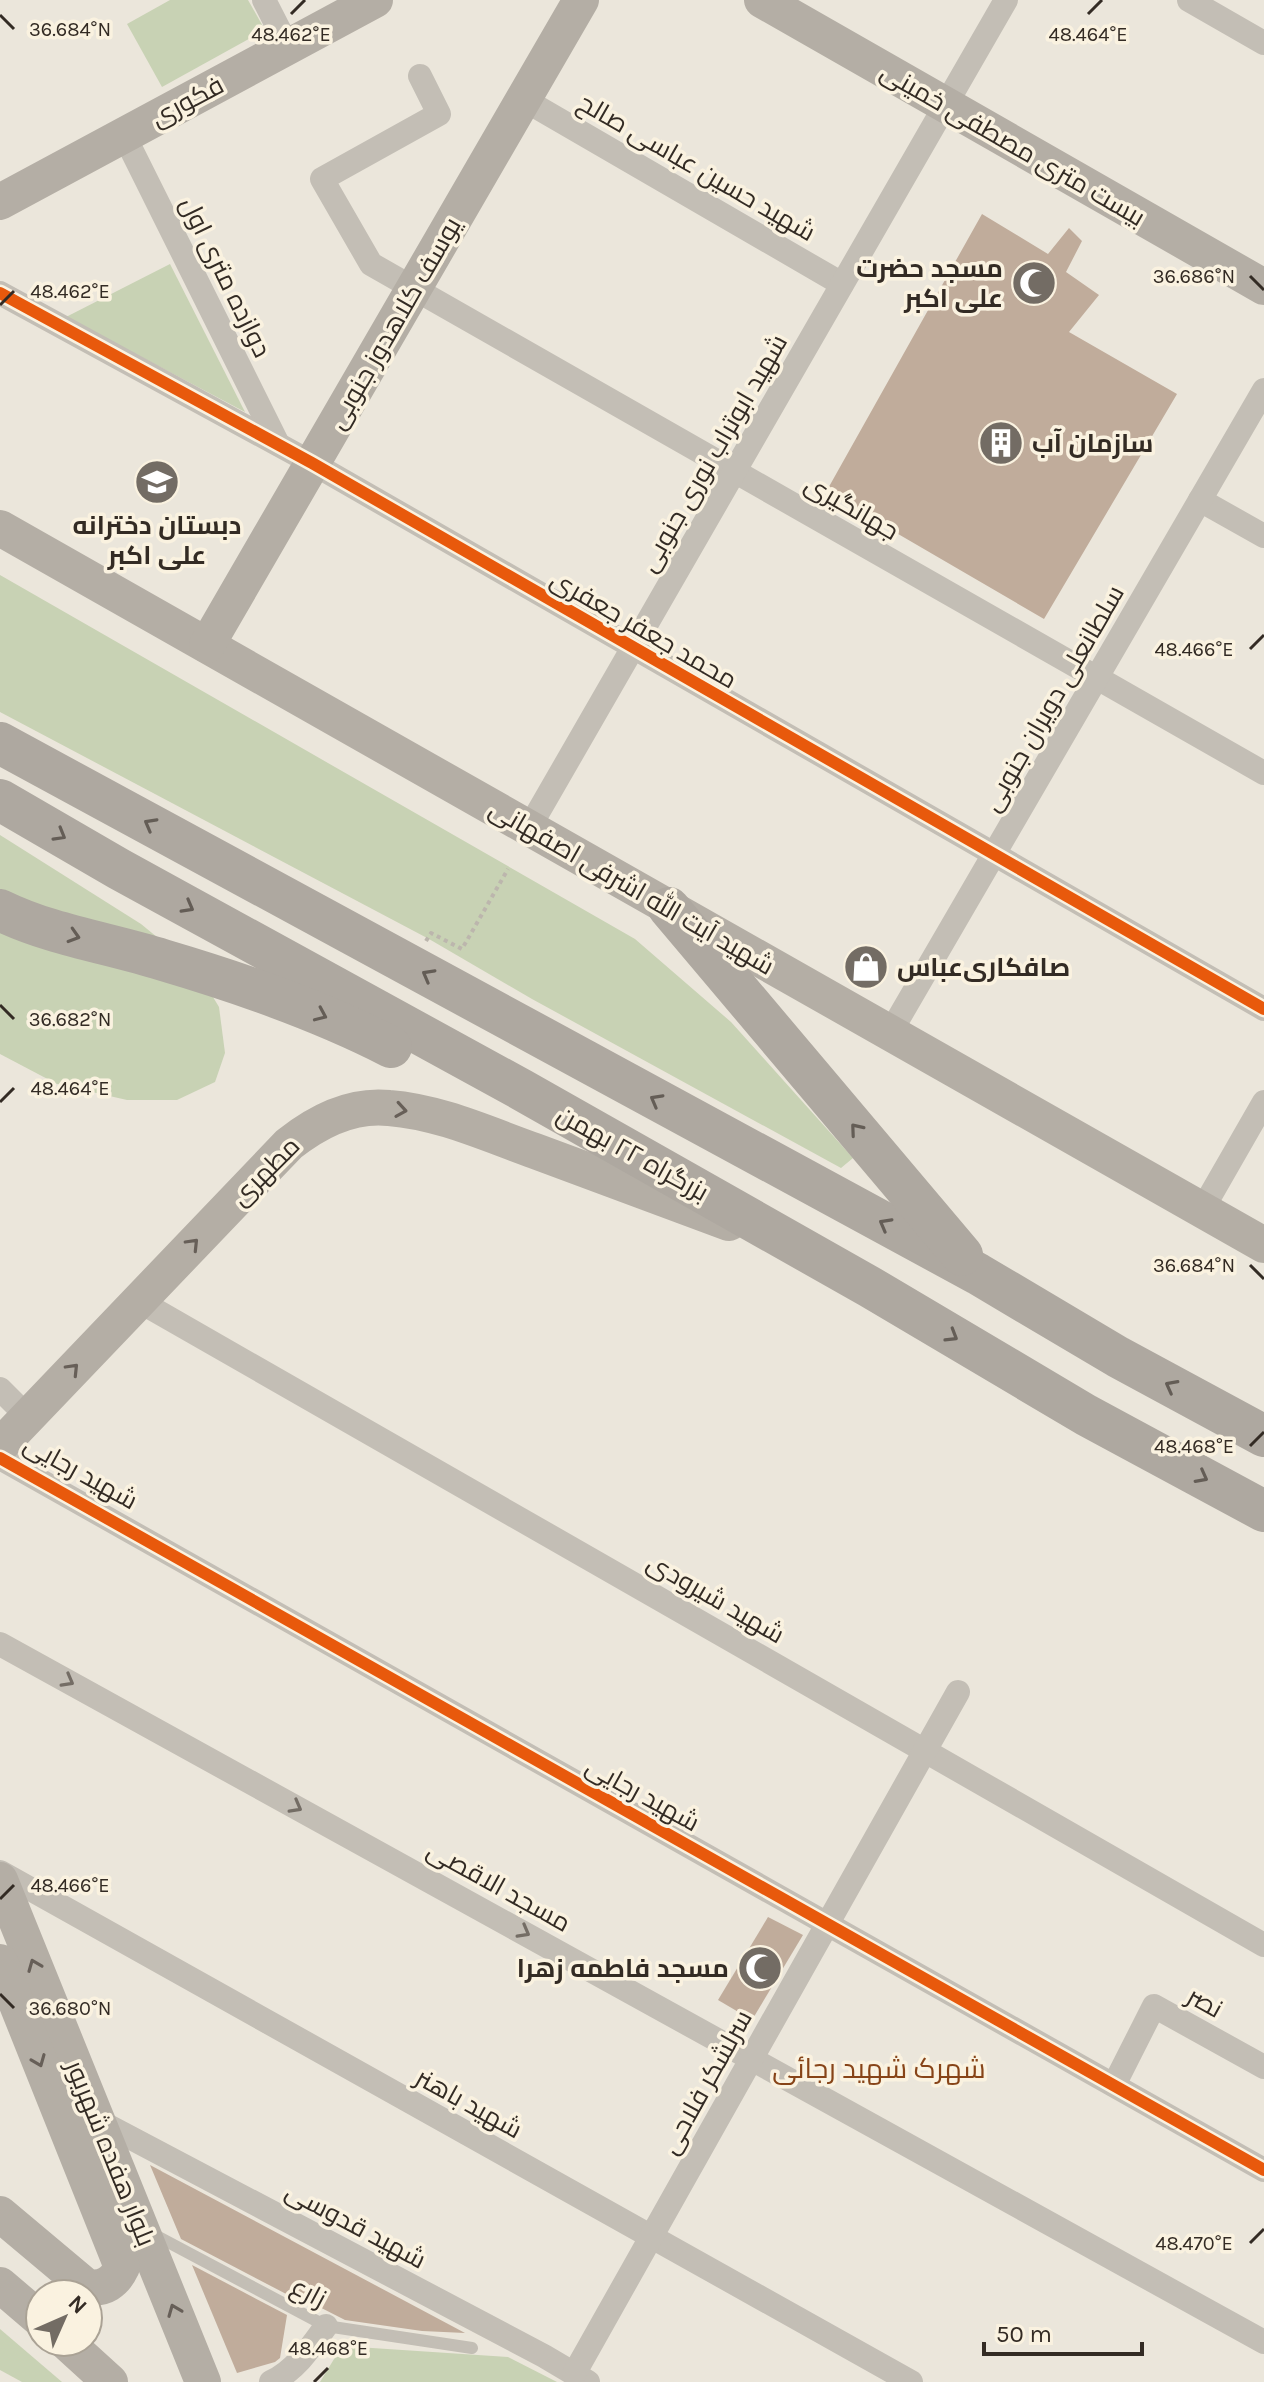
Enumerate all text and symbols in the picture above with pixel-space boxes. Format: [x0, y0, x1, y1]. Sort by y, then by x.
text: 36.684°N [29, 18, 111, 41]
text: 48.462°E [251, 23, 331, 46]
text: 48.464°E [1049, 23, 1127, 46]
street label: بیست متری مصطفی خمینی [875, 56, 1151, 233]
street label: فکوری [145, 69, 229, 133]
street label: شهید حسین عباسی صالح [572, 87, 821, 249]
street label: دوازده متری اول [173, 192, 278, 362]
street label: یوسف کلاهدوز جنوبی [321, 212, 468, 435]
place label: مسجد حضرت علی اکبر [856, 253, 1003, 314]
mosque icon: مسجد حضرت علی اکبر [1010, 259, 1058, 307]
text: 36.686°N [1153, 265, 1235, 288]
text: 48.462°E [30, 280, 110, 303]
street label: شهید ابوتراب نوری جنوبی [633, 329, 794, 578]
building icon: سازمان آب [977, 419, 1025, 467]
place label: سازمان آب [1032, 428, 1153, 459]
school or university icon: دبستان دخترانه علی اکبر [133, 458, 181, 506]
street label: جهانگیری [799, 468, 904, 547]
place label: دبستان دخترانه علی اکبر [72, 510, 242, 571]
street label: محمد جعفر جعفری [545, 563, 743, 695]
street label: سلطانعلی دویران جنوبی [976, 580, 1131, 817]
text: 48.466°E [1154, 638, 1234, 661]
street label: شهید آیت الله اشرفی اصفهانی [484, 791, 781, 982]
one-way arrow [144, 819, 159, 834]
one-way arrow [51, 825, 66, 841]
one-way arrow [179, 897, 194, 912]
one-way arrow [66, 926, 80, 943]
shop icon: صافکاری‌عباس [842, 943, 890, 991]
place label: صافکاری‌عباس [897, 952, 1070, 983]
one-way arrow [422, 970, 436, 985]
one-way arrow [313, 1006, 327, 1022]
text: 36.682°N [29, 1008, 111, 1031]
text: 48.464°E [31, 1077, 109, 1100]
one-way arrow [650, 1094, 665, 1109]
street label: بزرگراه ۲۲ بهمن [551, 1099, 714, 1208]
one-way arrow [394, 1100, 408, 1117]
one-way arrow [851, 1124, 866, 1138]
street label: مطهری [225, 1131, 306, 1212]
one-way arrow [879, 1218, 893, 1233]
one-way arrow [184, 1239, 199, 1253]
text: 36.684°N [1153, 1254, 1235, 1277]
one-way arrow [943, 1326, 958, 1341]
one-way arrow [64, 1364, 78, 1379]
one-way arrow [1164, 1380, 1179, 1395]
street label: شهید رجایی [18, 1429, 143, 1516]
text: 48.468°E [1154, 1435, 1234, 1458]
one-way arrow [1194, 1468, 1208, 1483]
street label: شهید شیرودی [642, 1547, 790, 1650]
one-way arrow [60, 1671, 74, 1687]
street label: شهید رجایی [580, 1751, 705, 1838]
one-way arrow [288, 1797, 302, 1812]
street label: مسجد الاقصی [421, 1834, 576, 1939]
text: 48.466°E [30, 1874, 110, 1897]
one-way arrow [515, 1922, 530, 1938]
mosque icon: مسجد فاطمه زهرا [736, 1944, 784, 1992]
place label: مسجد فاطمه زهرا [517, 1953, 729, 1984]
one-way arrow [28, 1959, 44, 1973]
street label: نصر [1180, 1979, 1228, 2025]
text: 36.680°N [29, 1997, 111, 2020]
street label: سرلشکر فلاحی [654, 2005, 759, 2160]
district label: شهرک شهید رجائی [772, 2052, 986, 2085]
one-way arrow [30, 2053, 46, 2067]
street label: بلوار هفده شهریور [58, 2054, 162, 2251]
street label: شهید باهنر [408, 2061, 528, 2145]
street label: شهید قدوسی [280, 2175, 431, 2275]
text: 48.470°E [1155, 2232, 1233, 2255]
street label: زارع [286, 2271, 332, 2315]
north arrow [24, 2278, 104, 2358]
text: N [63, 2290, 92, 2319]
one-way arrow [167, 2304, 184, 2318]
scale bar [984, 2306, 1142, 2356]
text: 50 m [996, 2320, 1052, 2348]
text: 48.468°E [288, 2337, 368, 2360]

